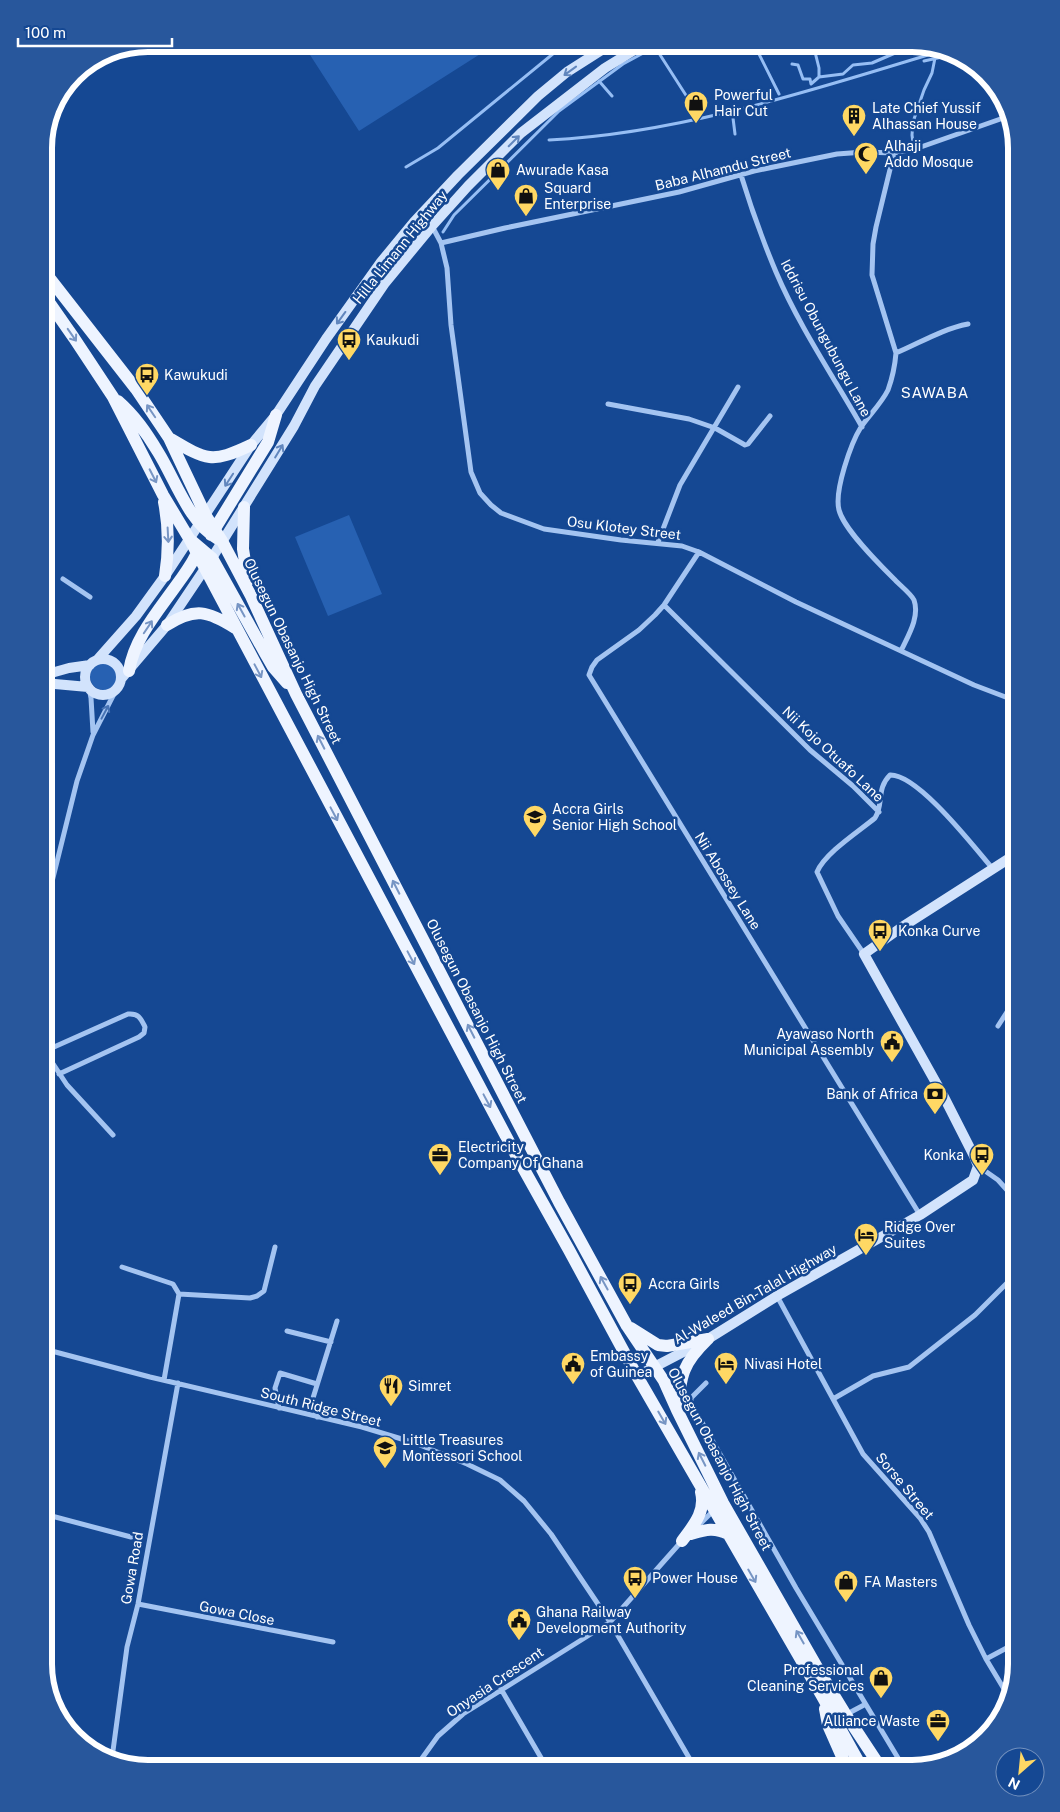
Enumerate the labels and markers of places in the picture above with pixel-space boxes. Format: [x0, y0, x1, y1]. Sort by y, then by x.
place label: Powerful Hair Cut [714, 87, 773, 119]
shop icon: Powerful Hair Cut [683, 90, 709, 124]
place label: Late Chief Yussif Alhassan House [872, 100, 981, 132]
building icon: Late Chief Yussif Alhassan House [841, 103, 867, 137]
place label: Alhaji Addo Mosque [884, 138, 973, 170]
mosque icon: Alhaji Addo Mosque [853, 141, 879, 175]
shop icon: Awurade Kasa [485, 157, 511, 191]
place label: Awurade Kasa [516, 162, 609, 178]
place label: Squard Enterprise [544, 180, 611, 212]
shop icon: Squard Enterprise [513, 183, 539, 217]
bus stop icon: Kaukudi [336, 327, 362, 361]
place label: Kaukudi [366, 332, 419, 348]
bus stop icon: Kawukudi [134, 362, 160, 396]
place label: Kawukudi [164, 367, 228, 383]
place label: Accra Girls Senior High School [552, 801, 677, 833]
school or university icon: Accra Girls Senior High School [522, 804, 548, 838]
bus stop icon: Konka Curve [867, 918, 893, 952]
place label: Konka Curve [898, 923, 980, 939]
place label: Ayawaso North Municipal Assembly [743, 1026, 874, 1058]
public building icon: Ayawaso North Municipal Assembly [879, 1029, 905, 1063]
bank icon: Bank of Africa [922, 1081, 948, 1115]
place label: Bank of Africa [826, 1086, 918, 1102]
place label: Electricity Company Of Ghana [458, 1139, 583, 1171]
office icon: Electricity Company Of Ghana [427, 1142, 453, 1176]
bus stop icon: Konka [969, 1142, 995, 1176]
place label: Konka [923, 1147, 964, 1163]
place label: Ridge Over Suites [884, 1219, 956, 1251]
hotel icon: Ridge Over Suites [853, 1222, 879, 1256]
bus stop icon: Accra Girls [617, 1271, 643, 1305]
place label: Accra Girls [648, 1276, 720, 1292]
place label: Embassy of Guinea [590, 1348, 652, 1380]
public building icon: Embassy of Guinea [560, 1351, 586, 1385]
hotel icon: Nivasi Hotel [713, 1351, 739, 1385]
place label: Nivasi Hotel [744, 1356, 822, 1372]
restaurant icon: Simret [378, 1373, 404, 1407]
place label: Simret [408, 1378, 451, 1394]
place label: Little Treasures Montessori School [402, 1432, 523, 1464]
school or university icon: Little Treasures Montessori School [372, 1435, 398, 1469]
bus stop icon: Power House [622, 1565, 648, 1599]
shop icon: FA Masters [833, 1569, 859, 1603]
place label: Power House [652, 1570, 738, 1586]
place label: FA Masters [864, 1574, 937, 1590]
place label: Ghana Railway Development Authority [536, 1604, 687, 1636]
public building icon: Ghana Railway Development Authority [506, 1607, 532, 1641]
place label: Professional Cleaning Services [747, 1662, 864, 1694]
shop icon: Professional Cleaning Services [868, 1665, 894, 1699]
office icon: Alliance Waste [925, 1708, 951, 1742]
place label: Alliance Waste [824, 1713, 920, 1729]

